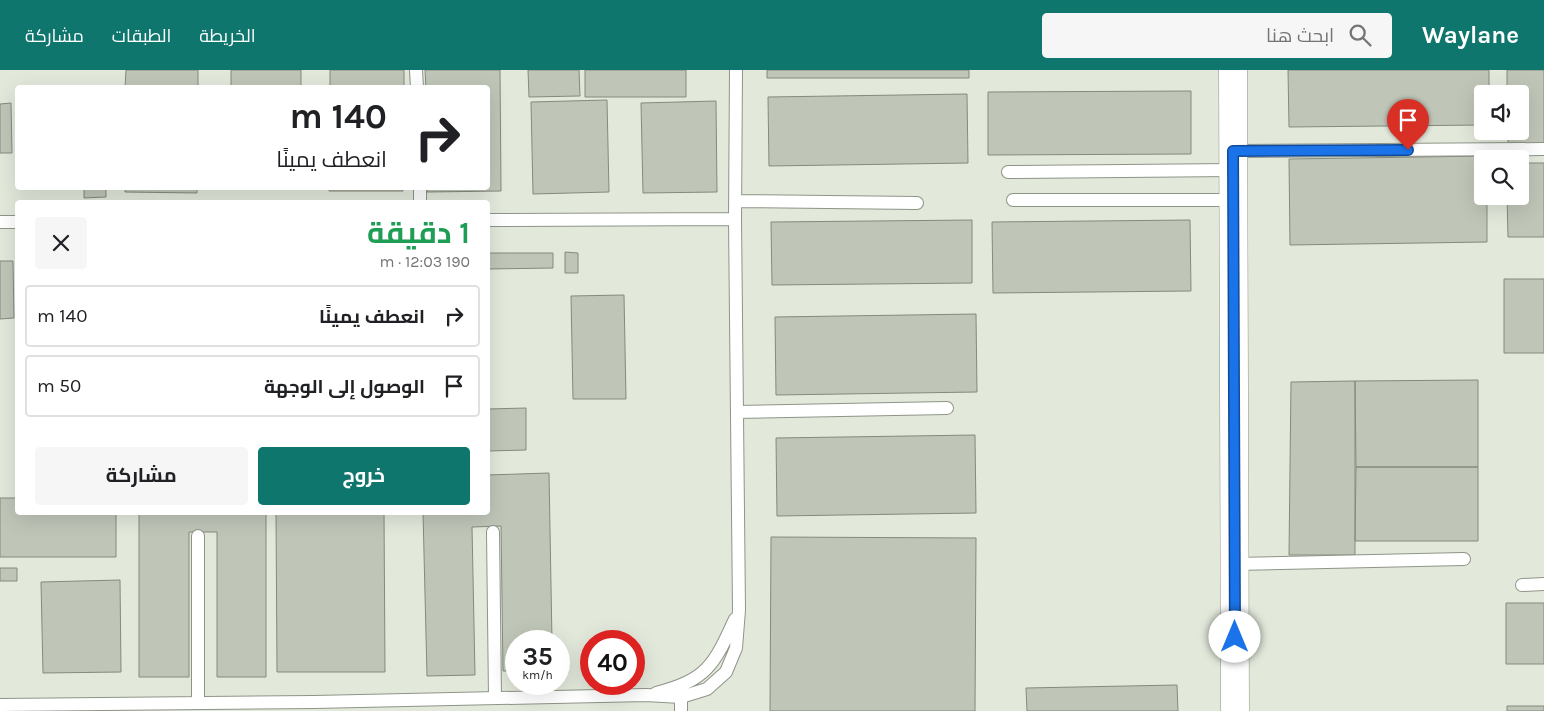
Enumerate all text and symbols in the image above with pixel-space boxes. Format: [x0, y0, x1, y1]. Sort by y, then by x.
search box [1042, 13, 1392, 58]
icon: search [1346, 21, 1374, 49]
text: Waylane [1422, 21, 1519, 49]
text: مشاركة [25, 25, 84, 47]
text: الطبقات [112, 25, 171, 47]
text: الخريطة [199, 25, 256, 47]
text: ابحث هنا [1266, 25, 1334, 47]
map controls [1474, 85, 1529, 205]
button: sound [1474, 85, 1529, 140]
text: 140 m [289, 96, 387, 137]
pin [1387, 99, 1429, 150]
icon: right [405, 105, 470, 170]
icon: arrive [1394, 106, 1422, 134]
text: انعطف يمينًا [276, 147, 387, 173]
button: search [1474, 150, 1529, 205]
text: 1 دقيقة [367, 215, 470, 251]
button: close [35, 217, 87, 269]
text: 190 m · 12:03 [379, 252, 470, 271]
icon: right [440, 302, 468, 330]
text: 140 m [37, 305, 87, 327]
text: انعطف يمينًا [319, 306, 425, 328]
icon: arrive [440, 372, 468, 400]
text: 50 m [37, 375, 81, 397]
text: الوصول إلى الوجهة [264, 376, 425, 398]
button: مشاركة [35, 447, 248, 505]
button: خروج [258, 447, 470, 505]
position arrow [1208, 610, 1260, 662]
speed limit sign: 40 [580, 630, 645, 695]
text: 35 [522, 642, 553, 671]
text: km/h [522, 668, 553, 682]

